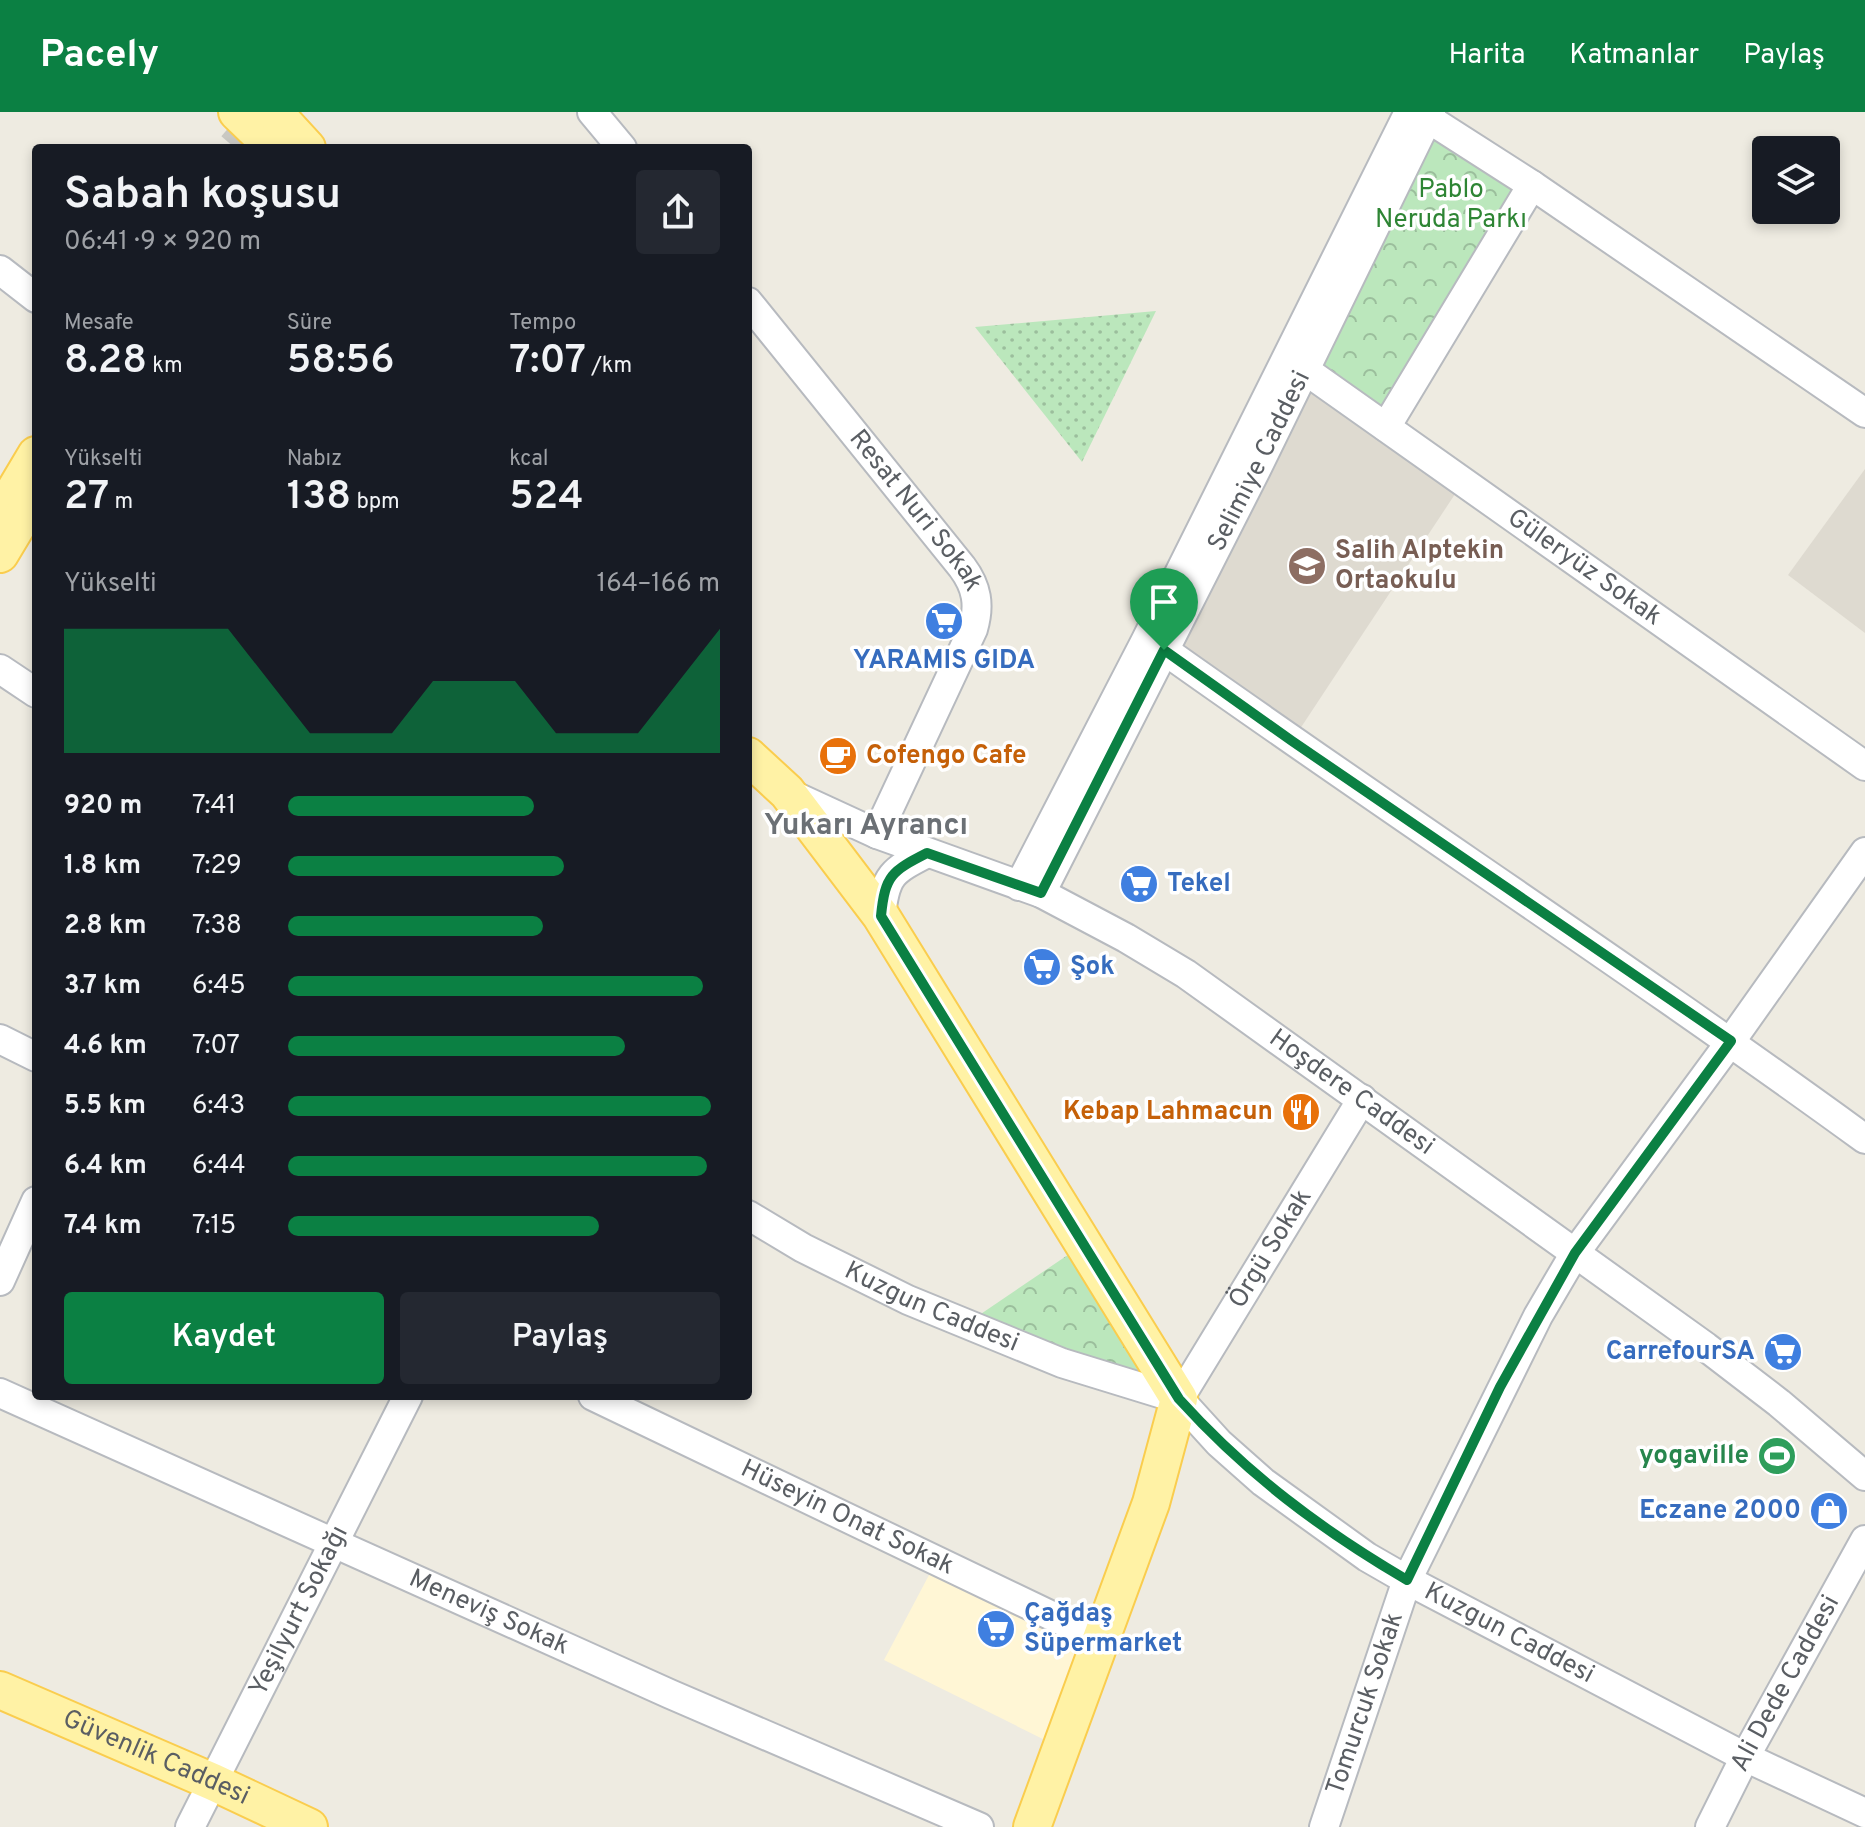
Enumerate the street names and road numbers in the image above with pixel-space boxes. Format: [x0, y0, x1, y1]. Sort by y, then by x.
street label: Selimiye Caddesi [1201, 365, 1318, 557]
street label: Resat Nuri Sokak [841, 423, 990, 597]
street label: Güleryüz Sokak [1500, 501, 1668, 633]
street label: Hoşdere Caddesi [1262, 1022, 1441, 1163]
street label: Örgü Sokak [1221, 1183, 1320, 1315]
street label: Kuzgun Caddesi [839, 1255, 1024, 1360]
street label: Hüseyin Onat Sokak [735, 1453, 959, 1583]
street label: Yeşilyurt Sokağı [242, 1520, 356, 1702]
street label: Meneviş Sokak [404, 1562, 574, 1663]
street label: Kuzgun Caddesi [1418, 1575, 1600, 1692]
street label: Ali Dede Caddesi [1724, 1590, 1848, 1777]
street label: Tomurcuk Sokak [1319, 1608, 1411, 1800]
street label: Güvenlik Caddesi [57, 1702, 255, 1813]

